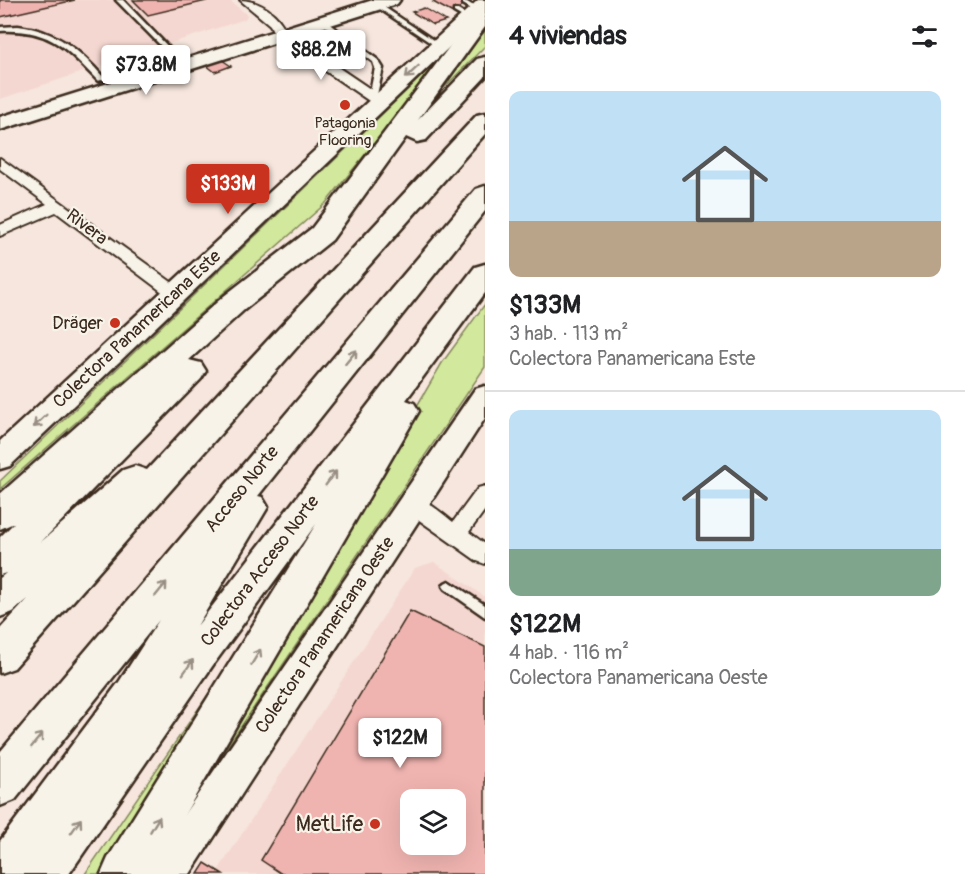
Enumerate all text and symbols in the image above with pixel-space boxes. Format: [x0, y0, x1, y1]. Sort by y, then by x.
text: 4 viviendas [509, 20, 627, 52]
icon: filters [908, 20, 941, 53]
pin: $88.2M [272, 30, 370, 81]
text: $88.2M [291, 37, 351, 62]
pin: $73.8M [97, 45, 195, 96]
text: $73.8M [115, 52, 177, 77]
one-way arrow [404, 65, 419, 79]
marker: Patagonia Flooring [338, 98, 352, 112]
place label: Patagonia Flooring [315, 114, 375, 150]
icon: home [671, 130, 779, 238]
pin: $133M [186, 164, 270, 215]
text: $133M [200, 171, 256, 196]
street label: Rivera [62, 204, 112, 250]
street label: Colectora Panamericana Este [48, 245, 226, 413]
text: $133M [509, 289, 581, 321]
place label: Dräger [52, 312, 104, 335]
marker: Dräger [108, 316, 122, 330]
text: 3 hab. · 113 m² [509, 321, 628, 346]
text: Colectora Panamericana Este [509, 346, 755, 371]
one-way arrow [344, 350, 358, 365]
one-way arrow [32, 413, 47, 428]
street label: Acceso Norte [200, 441, 284, 537]
icon: home [671, 449, 779, 557]
one-way arrow [324, 470, 337, 486]
street label: Colectora Acceso Norte [196, 491, 324, 651]
street label: Colectora Panamericana Oeste [250, 532, 400, 738]
one-way arrow [154, 581, 167, 597]
text: $122M [509, 608, 581, 640]
text: 4 hab. · 116 m² [509, 640, 629, 665]
one-way arrow [250, 649, 262, 666]
one-way arrow [182, 660, 194, 676]
text: Colectora Panamericana Oeste [509, 665, 768, 690]
pin: $122M [358, 718, 442, 769]
text: $122M [372, 725, 428, 750]
one-way arrow [30, 733, 44, 748]
map controls [400, 789, 466, 855]
button: layers [400, 789, 466, 855]
place label: MetLife [296, 811, 364, 838]
one-way arrow [149, 816, 161, 833]
marker: MetLife [368, 817, 382, 831]
one-way arrow [70, 819, 82, 835]

